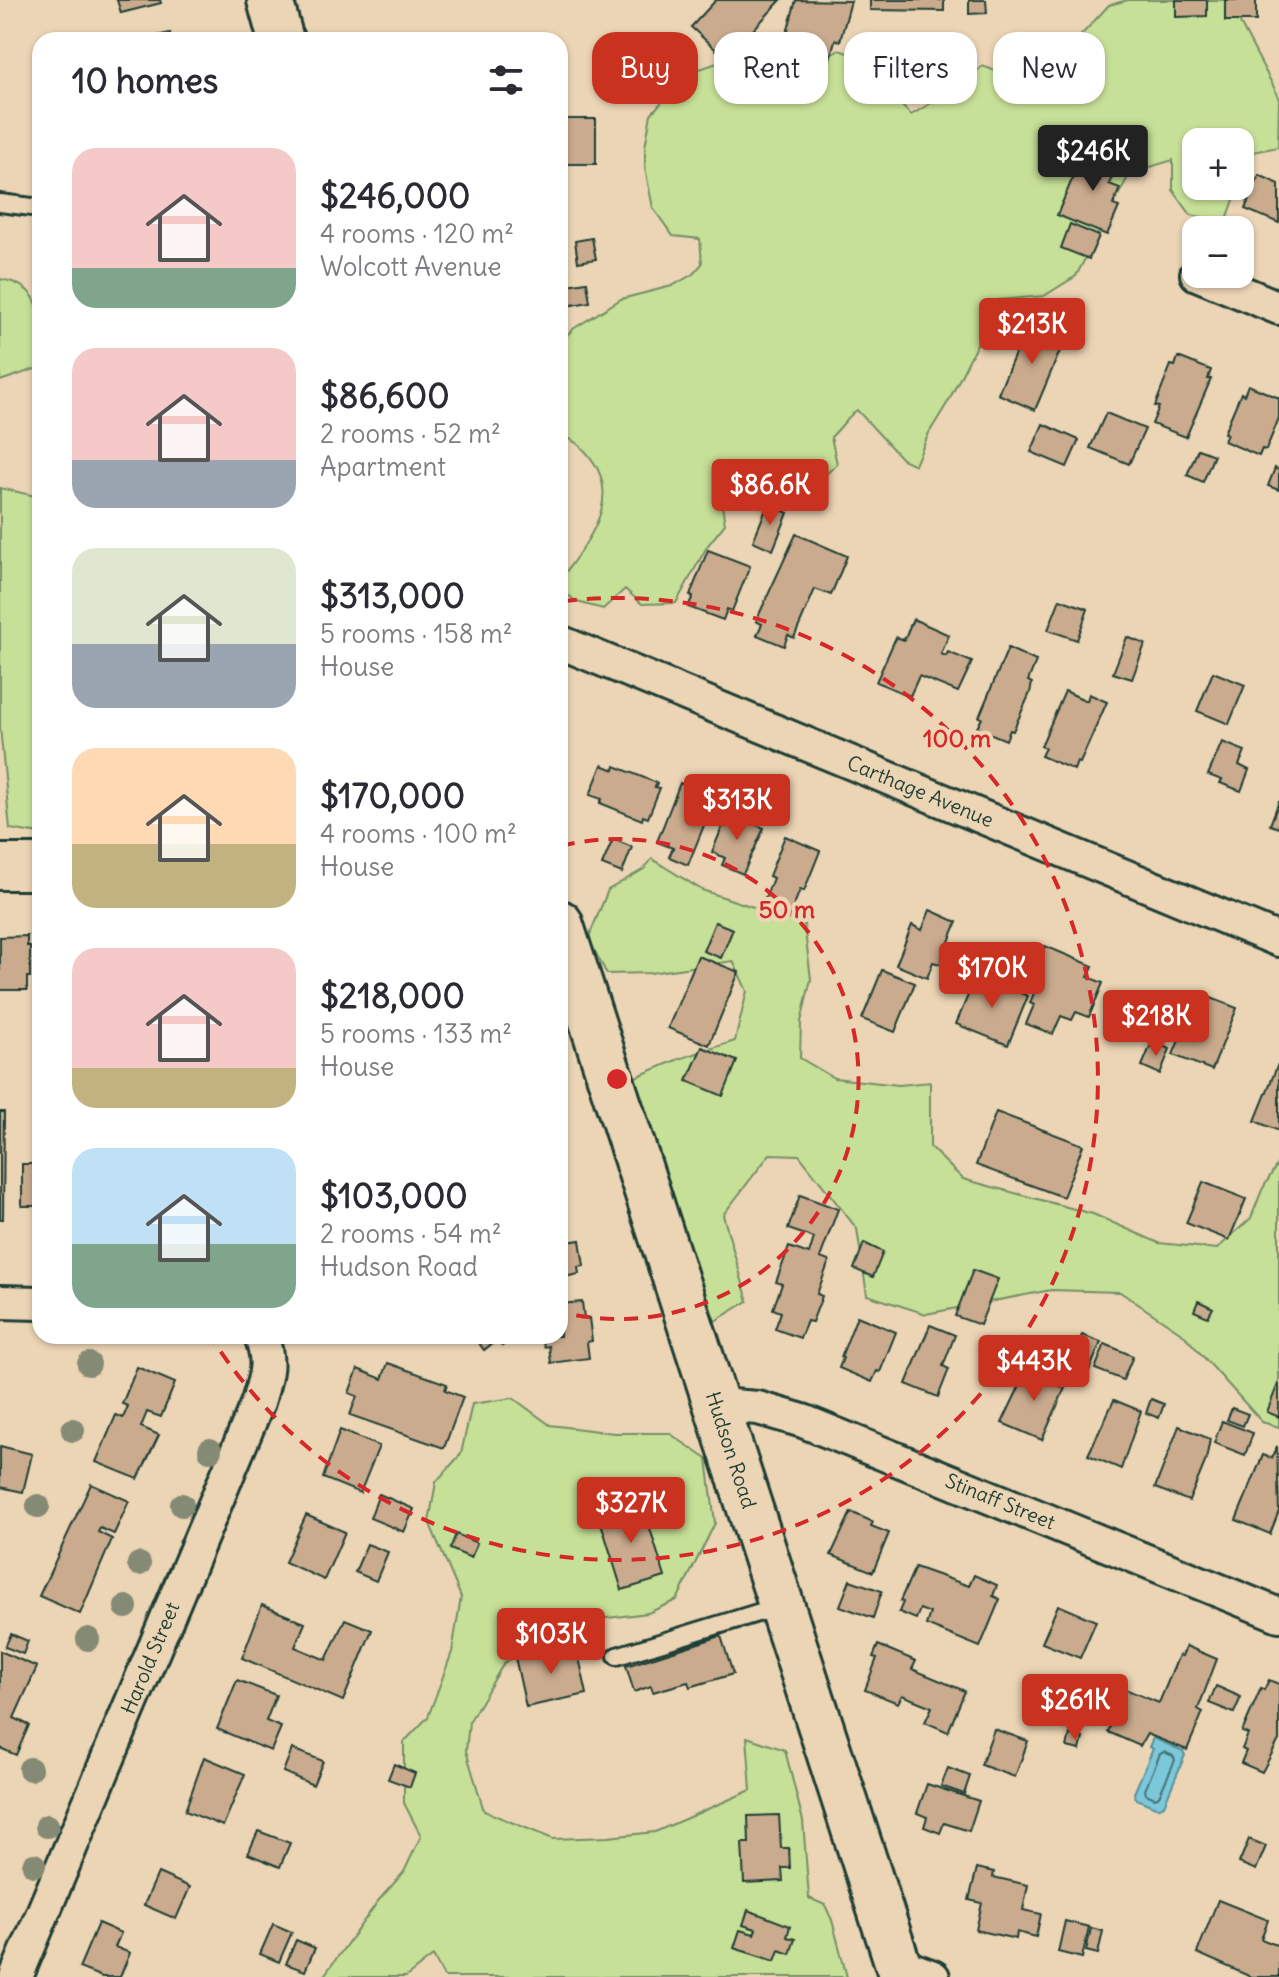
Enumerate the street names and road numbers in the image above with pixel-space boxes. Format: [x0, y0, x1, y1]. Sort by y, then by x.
street label: Carthage Avenue [844, 749, 997, 832]
street label: Hudson Road [701, 1388, 762, 1512]
street label: Stinaff Street [942, 1467, 1059, 1535]
street label: Harold Street [115, 1598, 185, 1718]

